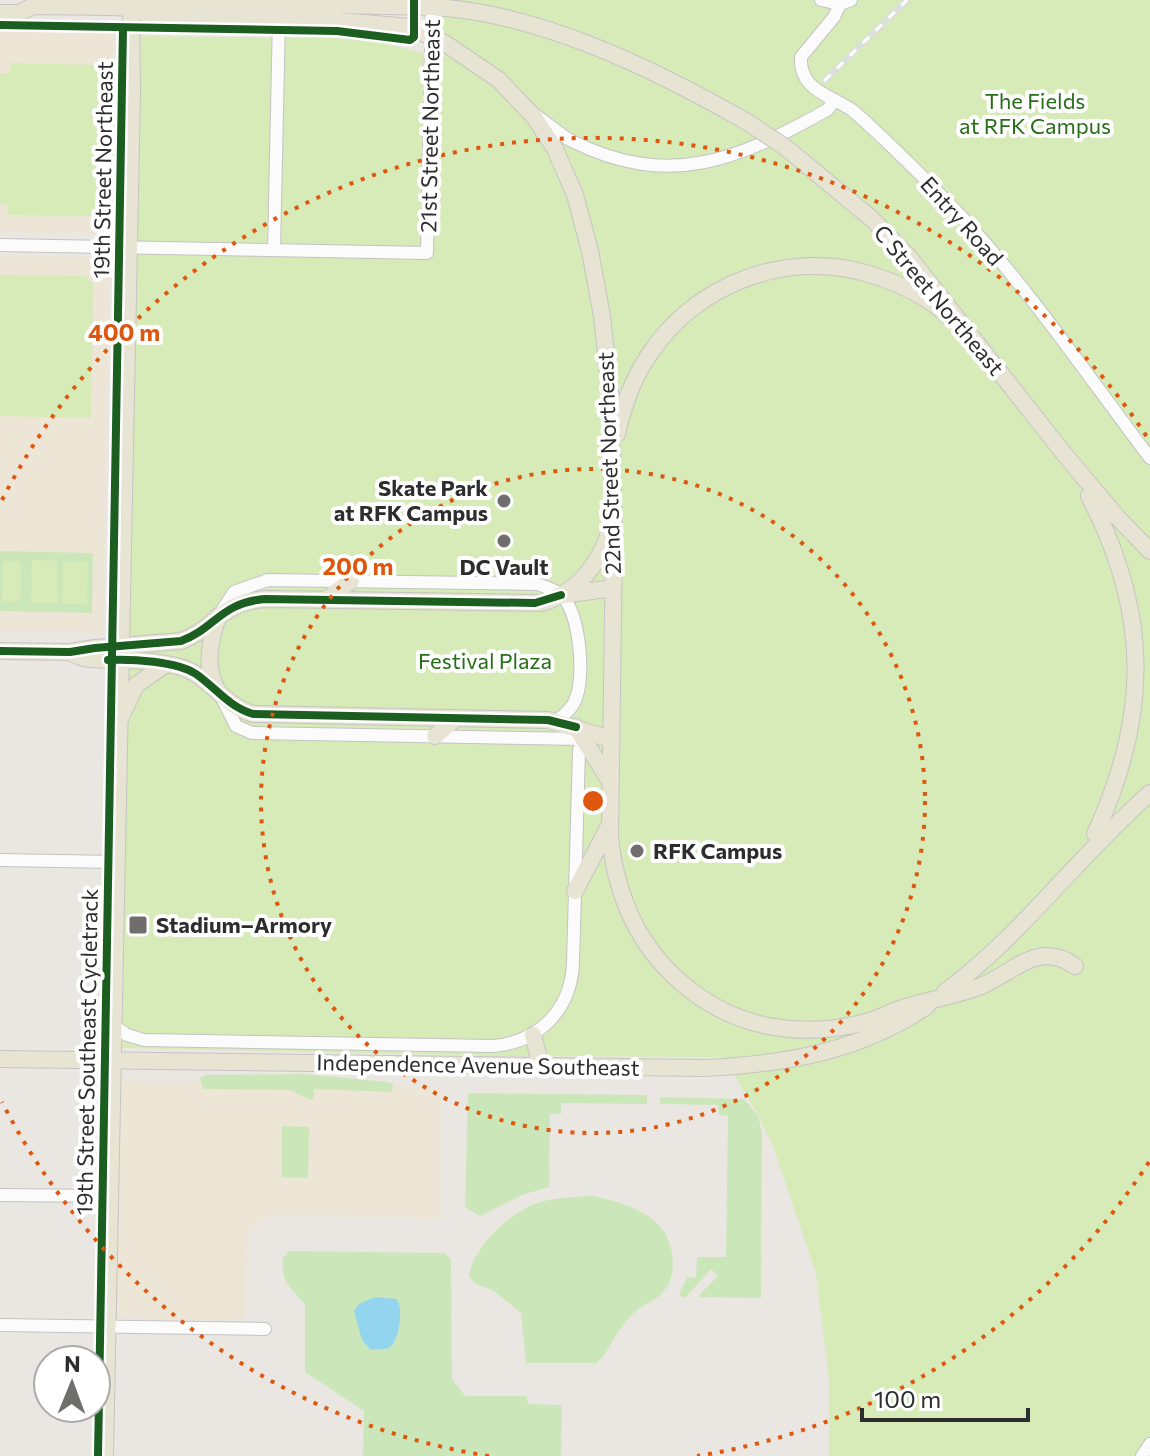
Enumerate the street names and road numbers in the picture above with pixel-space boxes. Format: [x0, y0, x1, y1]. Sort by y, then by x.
street label: 21st Street Northeast [414, 19, 445, 233]
street label: 19th Street Northeast [87, 61, 118, 279]
street label: Entry Road [915, 171, 1009, 271]
street label: C Street Northeast [869, 219, 1010, 380]
street label: 22nd Street Northeast [591, 351, 626, 575]
street label: 19th Street Southeast Cycletrack [70, 888, 103, 1216]
street label: Independence Avenue Southeast [316, 1048, 640, 1081]

